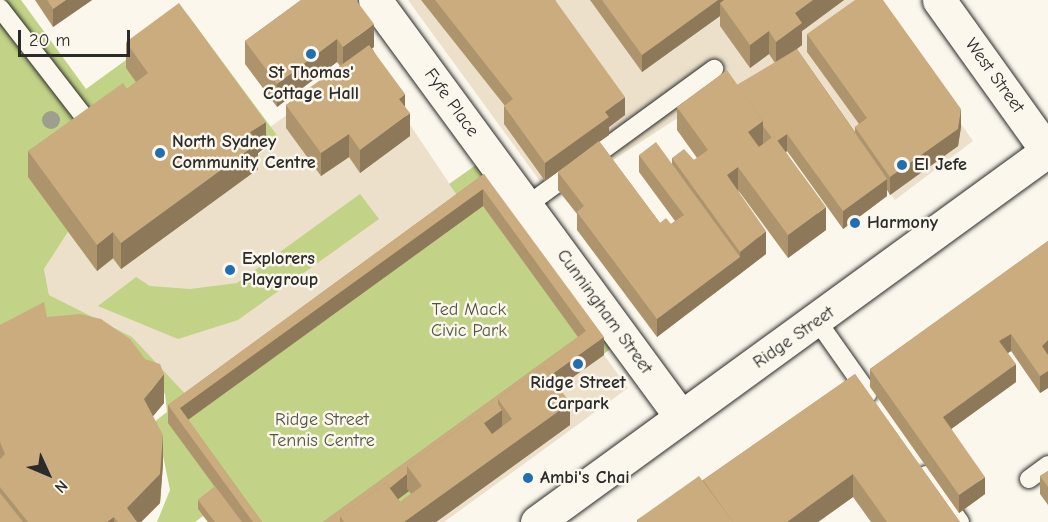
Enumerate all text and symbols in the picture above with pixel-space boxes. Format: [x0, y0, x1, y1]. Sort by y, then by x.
scale bar [21, 18, 134, 56]
text: 20 m [29, 30, 70, 51]
street label: West Street [960, 34, 1028, 118]
marker: St Thomas' Cottage Hall [304, 47, 318, 61]
place label: St Thomas' Cottage Hall [263, 63, 359, 106]
street label: Fyfe Place [419, 65, 483, 141]
place label: North Sydney Community Centre [172, 132, 316, 174]
marker: North Sydney Community Centre [153, 146, 167, 160]
place label: El Jefe [914, 154, 967, 176]
marker: El Jefe [895, 158, 909, 172]
place label: Harmony [867, 212, 938, 234]
marker: Harmony [848, 216, 862, 230]
street label: Cunningham Street [552, 246, 656, 378]
place label: Explorers Playgroup [242, 249, 318, 292]
marker: Explorers Playgroup [223, 263, 237, 277]
park label: Ted Mack Civic Park [431, 300, 507, 342]
street label: Ridge Street [749, 302, 839, 374]
marker: Ridge Street Carpark [571, 357, 585, 371]
place label: Ridge Street Carpark [530, 373, 626, 416]
park label: Ridge Street Tennis Centre [269, 410, 375, 452]
north arrow [18, 444, 78, 504]
place label: Ambi's Chai [540, 467, 630, 489]
marker: Ambi's Chai [521, 471, 535, 485]
text: N [51, 476, 71, 497]

